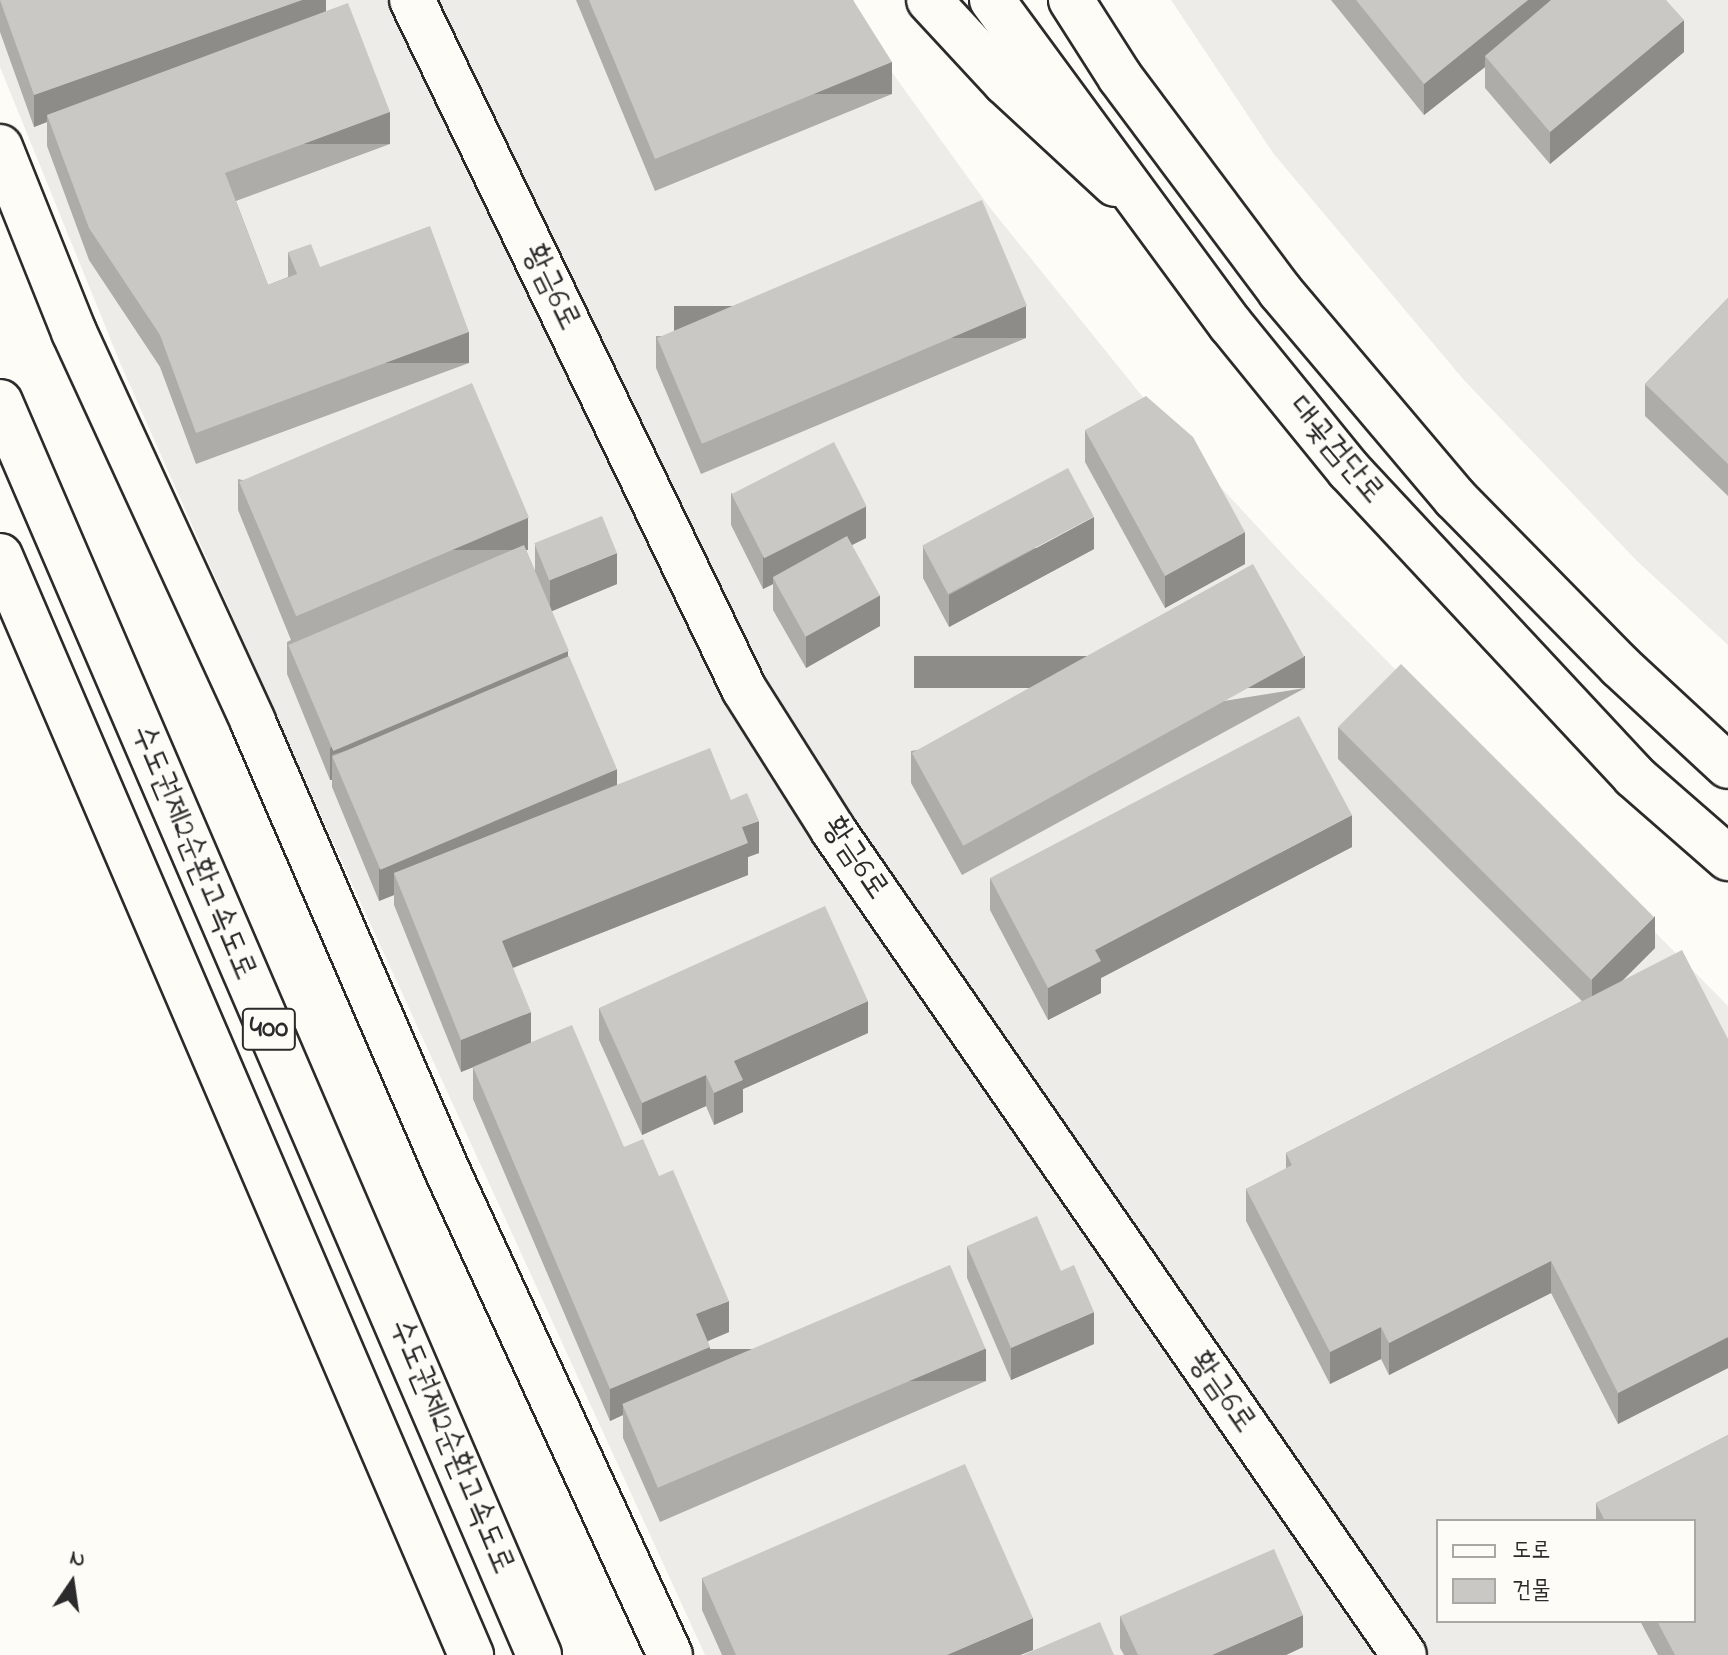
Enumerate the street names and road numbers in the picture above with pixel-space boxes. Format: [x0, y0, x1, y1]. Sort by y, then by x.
street label: 황금6로 [513, 239, 587, 337]
street label: 대곶검단로 [1279, 389, 1391, 513]
street label: 수도권제2순환고속도로 [121, 720, 263, 986]
street label: 황금6로 [813, 810, 895, 908]
road number: 400 [241, 1003, 297, 1055]
street label: 수도권제2순환고속도로 [379, 1314, 521, 1580]
street label: 황금6로 [1179, 1345, 1263, 1441]

